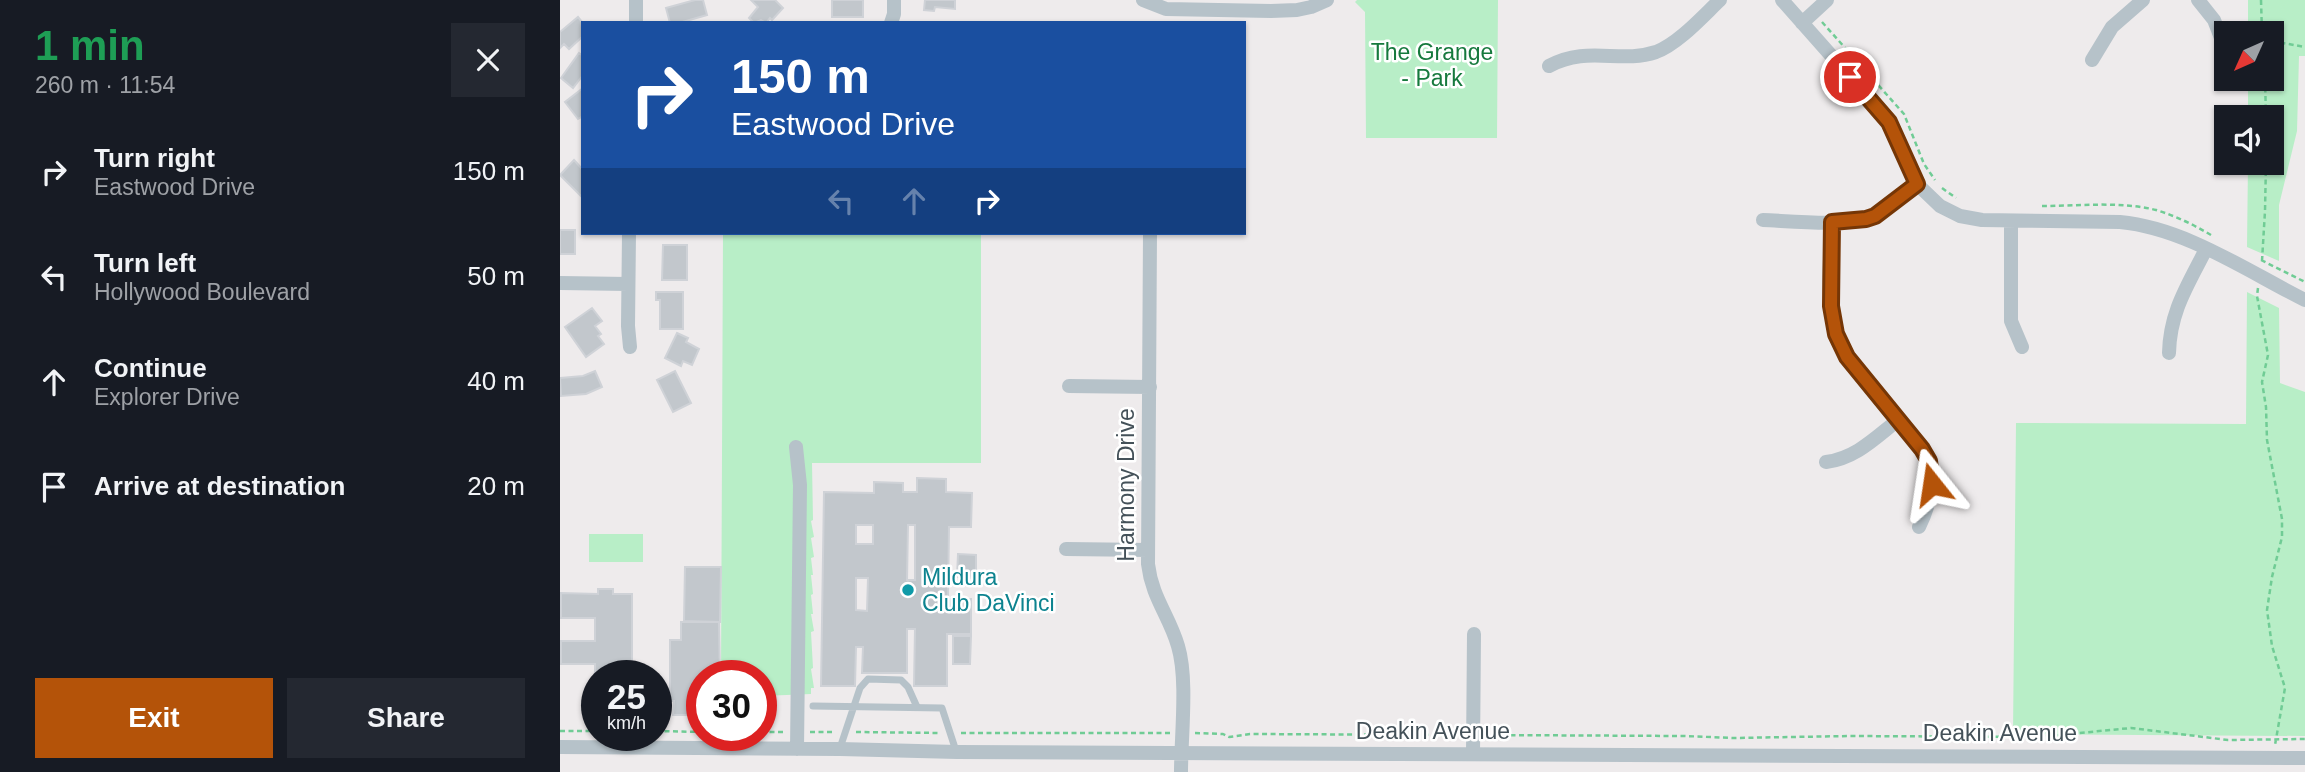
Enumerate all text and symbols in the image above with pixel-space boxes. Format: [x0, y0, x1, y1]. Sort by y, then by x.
north arrow [2214, 21, 2284, 91]
map controls [2214, 21, 2284, 175]
text: 1 min [35, 22, 145, 69]
button: close [451, 23, 525, 97]
park label: The Grange - Park [1371, 39, 1493, 91]
pin [1820, 47, 1880, 107]
icon: right [616, 49, 707, 140]
text: 150 m [731, 49, 870, 103]
icon: arrive [1831, 58, 1869, 96]
text: 260 m · 11:54 [35, 72, 175, 98]
button: sound [2214, 105, 2284, 175]
text: Eastwood Drive [731, 106, 955, 142]
text: Turn right [94, 143, 215, 173]
icon: right [35, 153, 73, 191]
text: 150 m [453, 156, 525, 186]
text: Eastwood Drive [94, 174, 255, 200]
icon: left [822, 182, 860, 220]
icon: ahead [895, 182, 933, 220]
icon: right [968, 182, 1006, 220]
text: Turn left [94, 248, 196, 278]
icon: left [35, 258, 73, 296]
text: 50 m [467, 261, 525, 291]
text: Hollywood Boulevard [94, 279, 310, 305]
text: Continue [94, 353, 207, 383]
icon: ahead [35, 363, 73, 401]
text: 40 m [467, 366, 525, 396]
text: Explorer Drive [94, 384, 240, 410]
street label: Harmony Drive [1113, 408, 1139, 562]
position arrow [1895, 447, 1969, 521]
icon: arrive [35, 468, 73, 506]
text: Arrive at destination [94, 471, 345, 501]
text: 20 m [467, 471, 525, 501]
place label: Mildura Club DaVinci [922, 564, 1055, 616]
marker: Mildura Club DaVinci [900, 582, 916, 598]
speed limit sign: 30 [686, 660, 777, 751]
text: 25 [607, 677, 646, 716]
button: Exit [35, 678, 273, 758]
button: Share [287, 678, 525, 758]
text: km/h [607, 713, 646, 733]
street label: Deakin Avenue [1356, 718, 1510, 744]
street label: Deakin Avenue [1923, 720, 2077, 746]

